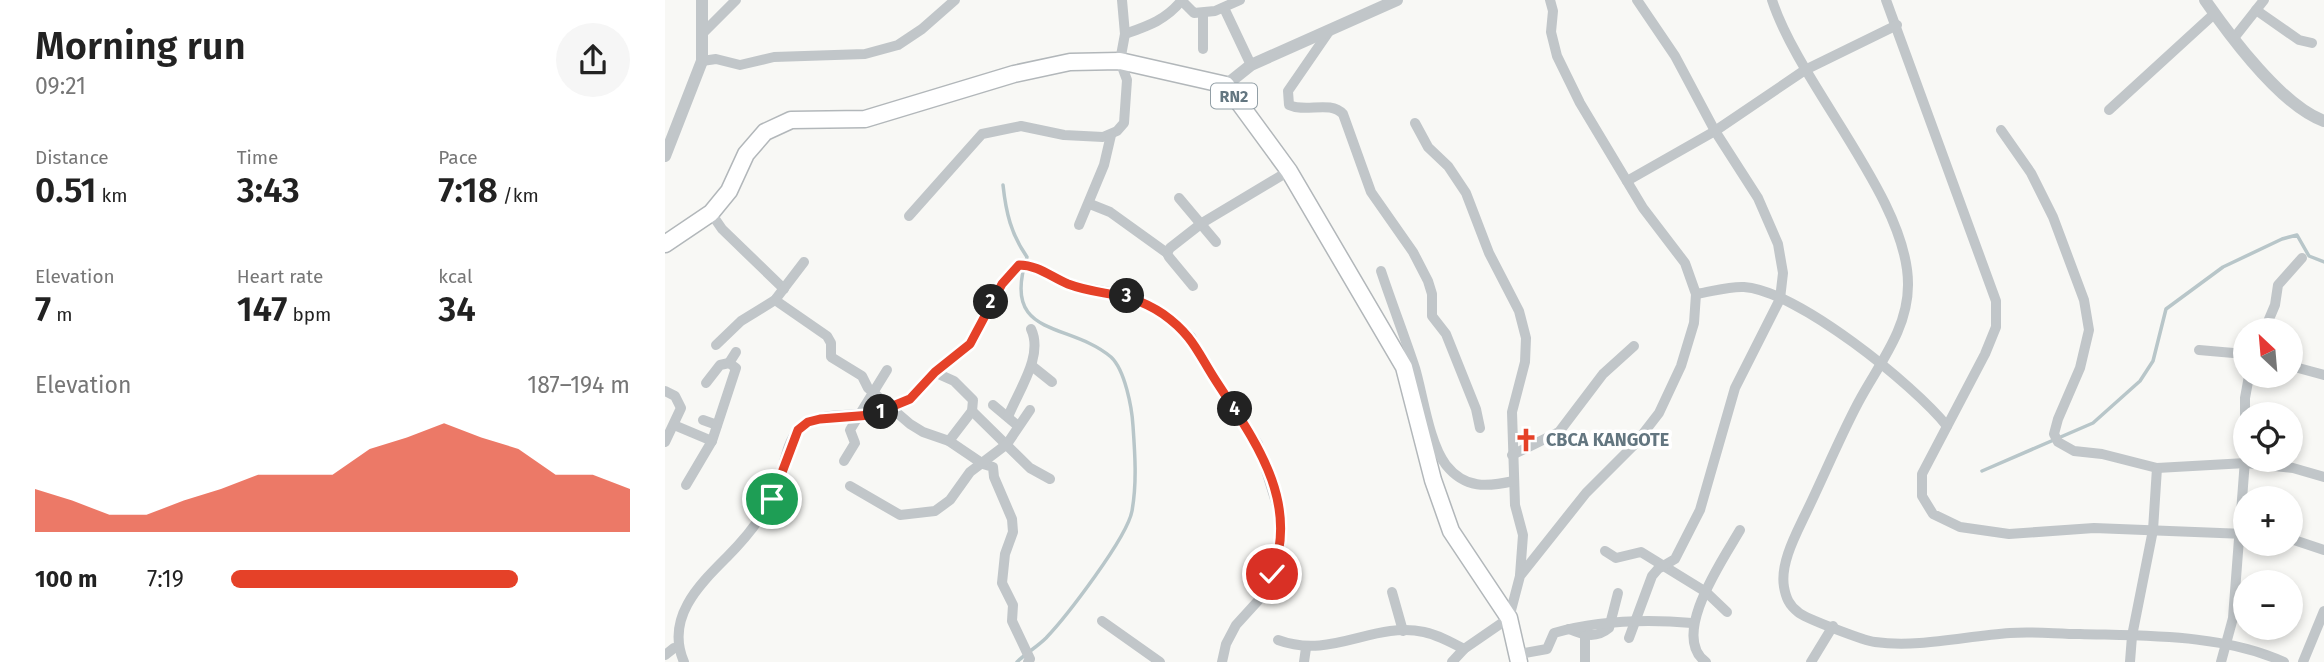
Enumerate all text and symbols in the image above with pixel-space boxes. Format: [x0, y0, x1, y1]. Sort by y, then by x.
text: Morning run [35, 23, 246, 69]
button: share [556, 23, 630, 97]
text: 09:21 [35, 72, 86, 100]
road number: RN2 [1211, 83, 1257, 108]
text: Distance [35, 146, 109, 169]
text: Time [237, 146, 278, 169]
text: Pace [438, 146, 478, 169]
text: 0.51 [35, 169, 97, 211]
text: 3:43 [237, 169, 300, 211]
text: 7:18 [438, 169, 498, 211]
text: km [97, 184, 128, 207]
text: /km [498, 184, 539, 207]
text: Elevation [35, 265, 115, 288]
text: Heart rate [237, 265, 323, 288]
text: kcal [438, 265, 473, 288]
pin: 3 [1109, 278, 1145, 314]
pin: 2 [973, 284, 1009, 320]
text: 3 [1122, 284, 1131, 307]
text: 7 [35, 288, 51, 330]
text: 147 [237, 288, 287, 330]
text: 34 [438, 288, 476, 330]
text: 2 [986, 290, 995, 313]
text: m [51, 303, 73, 326]
text: bpm [287, 303, 331, 326]
north arrow [2233, 318, 2303, 388]
map controls [2233, 318, 2303, 640]
text: Elevation [35, 371, 131, 399]
text: 187–194 m [527, 371, 630, 399]
pin: 4 [1217, 392, 1253, 426]
pin: 1 [863, 394, 899, 430]
text: 4 [1229, 397, 1240, 420]
text: 1 [876, 400, 885, 423]
button: locate [2233, 402, 2303, 472]
church icon: CBCA KANGOTE [1512, 426, 1540, 454]
place label: CBCA KANGOTE [1546, 429, 1669, 451]
pin [742, 469, 802, 529]
icon: arrive [753, 480, 791, 518]
button: + [2233, 486, 2303, 556]
pin [1242, 544, 1302, 604]
icon: check [1253, 555, 1291, 593]
text: 100 m [35, 565, 97, 593]
text: 7:19 [147, 565, 184, 593]
button: − [2233, 570, 2303, 640]

